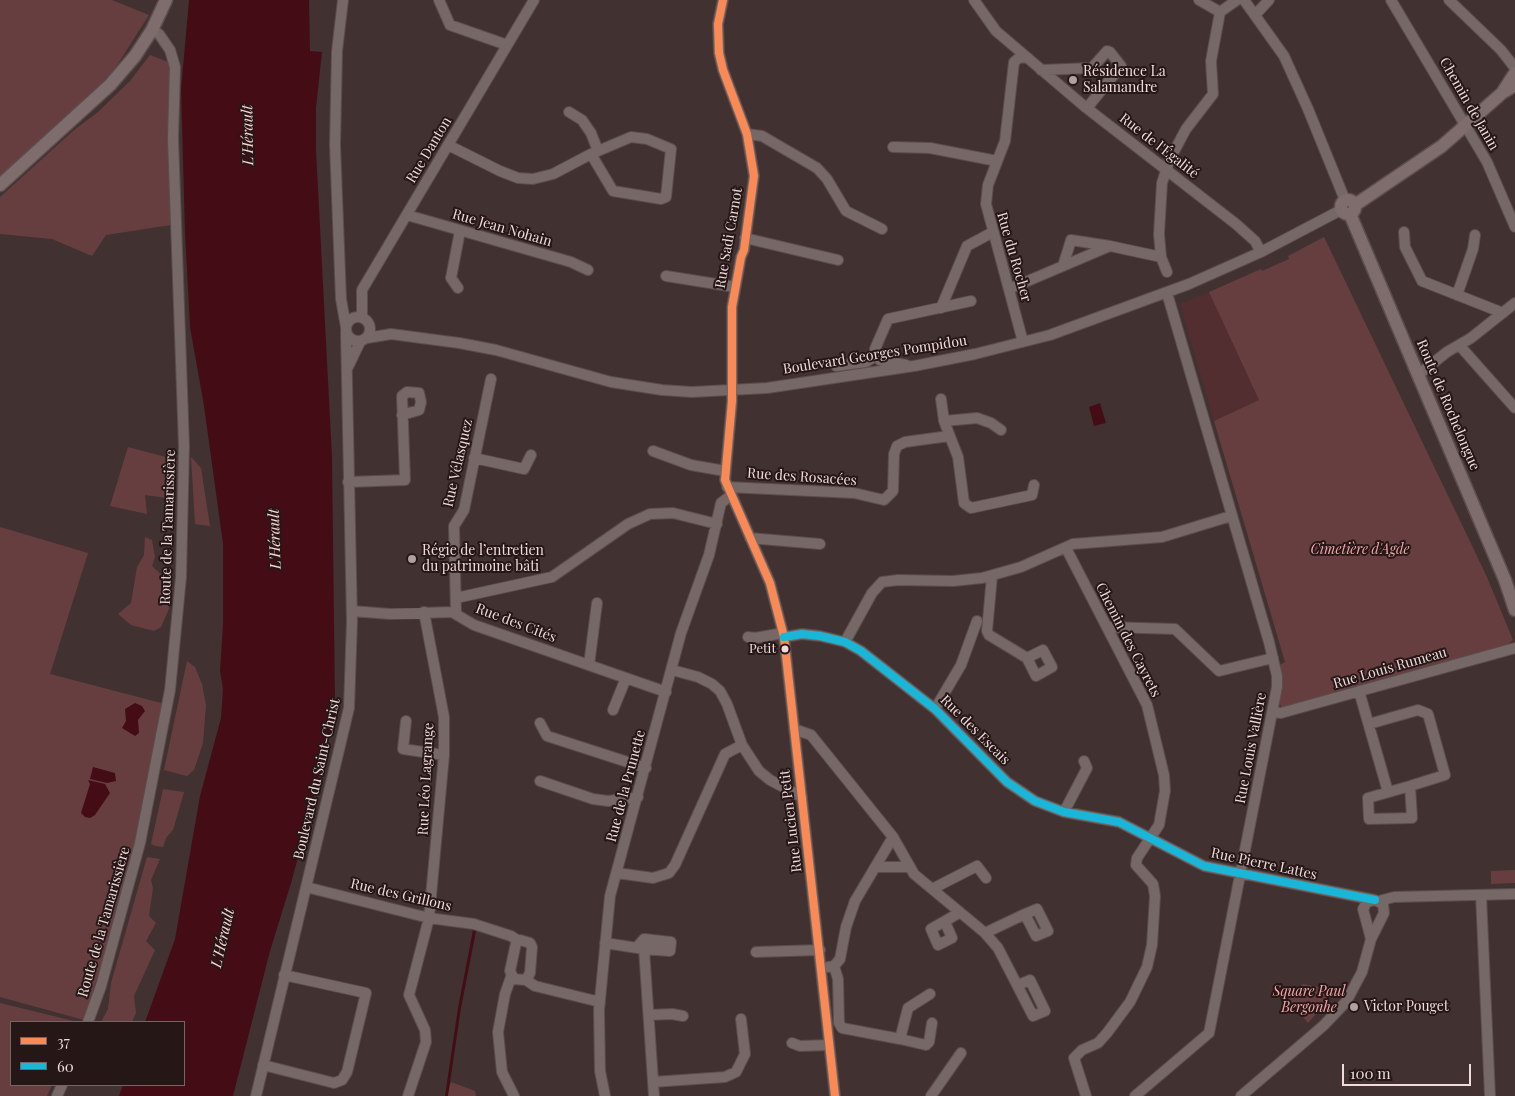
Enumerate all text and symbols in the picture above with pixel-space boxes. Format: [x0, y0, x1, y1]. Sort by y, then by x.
street label: Chemin de Janin [1436, 55, 1502, 153]
place label: Résidence La Salamandre [1083, 64, 1166, 96]
marker: Résidence La Salamandre [1067, 74, 1079, 86]
water label: L'Hérault [238, 105, 258, 165]
street label: Rue de l'Égalité [1116, 110, 1202, 182]
street label: Rue Danton [403, 114, 455, 186]
street label: Rue Sadi Carnot [712, 186, 746, 290]
street label: Rue Jean Nohain [450, 206, 554, 250]
street label: Rue du Rocher [993, 210, 1035, 304]
street label: Boulevard Georges Pompidou [782, 332, 968, 378]
street label: Route de Rochelongue [1413, 337, 1483, 473]
street label: Rue Vélasquez [440, 417, 476, 509]
street label: Route de la Tamarissière [157, 449, 179, 605]
street label: Rue des Rosacées [747, 465, 857, 489]
water label: L'Hérault [265, 508, 285, 570]
park label: Cimetière d'Agde [1310, 542, 1410, 558]
place label: Régie de l’entretien du patrimoine bâti [422, 543, 544, 576]
marker: Régie de l’entretien du patrimoine bâti [406, 553, 418, 565]
street label: Chemin des Cayrets [1092, 580, 1164, 700]
street label: Rue des Cités [473, 600, 559, 646]
place label: Petit [749, 641, 776, 657]
marker: Petit [780, 644, 790, 654]
street label: Rue Louis Rumeau [1331, 644, 1449, 692]
street label: Rue Louis Vallière [1232, 691, 1270, 805]
street label: Rue des Escais [937, 692, 1013, 768]
street label: Boulevard du Saint-Christ [290, 697, 344, 861]
street label: Rue Léo Lagrange [415, 722, 437, 836]
street label: Rue de la Prunette [603, 728, 649, 844]
street label: Rue Lucien Petit [776, 769, 806, 873]
street label: Route de la Tamarissière [74, 845, 134, 999]
street label: Rue Pierre Lattes [1210, 845, 1318, 883]
street label: Rue des Grillons [349, 875, 453, 915]
water label: L'Hérault [207, 906, 239, 970]
park label: Square Paul Bergonhe [1273, 984, 1345, 1016]
place label: Victor Pouget [1364, 999, 1449, 1015]
marker: Victor Pouget [1348, 1001, 1360, 1013]
legend [10, 1021, 185, 1086]
text: 37 [57, 1031, 70, 1051]
scale bar [1345, 1054, 1474, 1086]
text: 60 [57, 1056, 74, 1076]
text: 100 m [1350, 1063, 1391, 1083]

